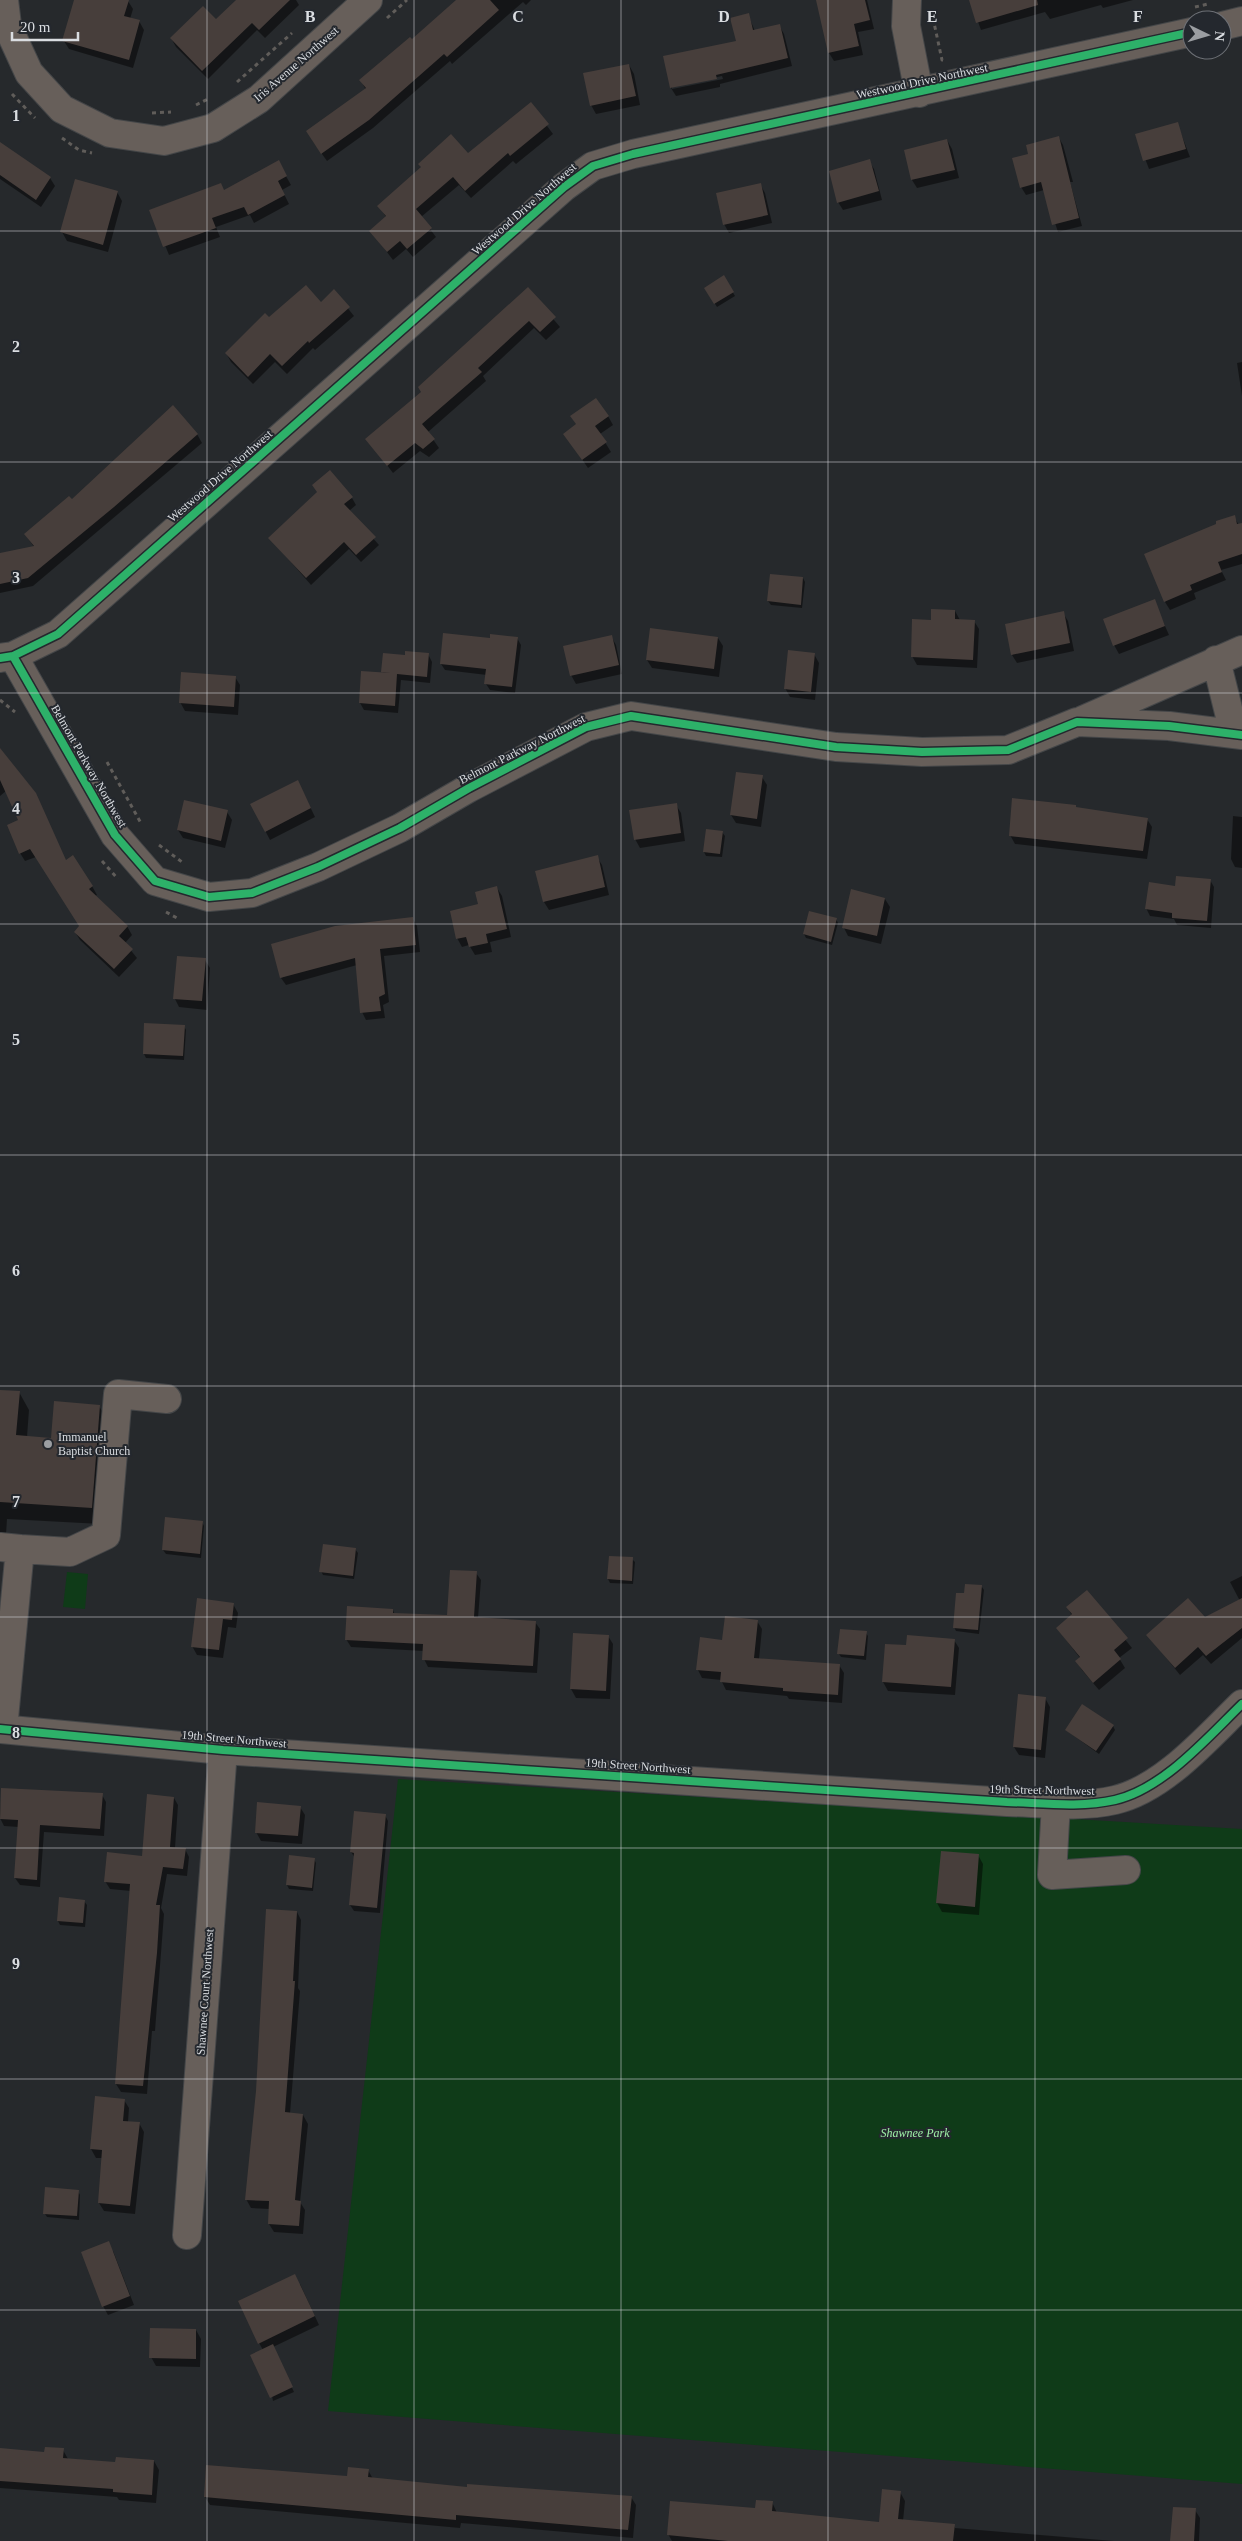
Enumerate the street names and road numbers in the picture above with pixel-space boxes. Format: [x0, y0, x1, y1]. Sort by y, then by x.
street label: Iris Avenue Northwest [251, 23, 342, 105]
street label: Westwood Drive Northwest [855, 60, 989, 102]
street label: Westwood Drive Northwest [469, 159, 580, 258]
street label: Westwood Drive Northwest [165, 426, 276, 525]
street label: Belmont Parkway Northwest [48, 702, 130, 830]
street label: Belmont Parkway Northwest [457, 711, 588, 787]
street label: 19th Street Northwest [181, 1727, 288, 1751]
street label: 19th Street Northwest [585, 1755, 692, 1777]
street label: 19th Street Northwest [989, 1782, 1095, 1798]
street label: Shawnee Court Northwest [194, 1928, 216, 2056]

